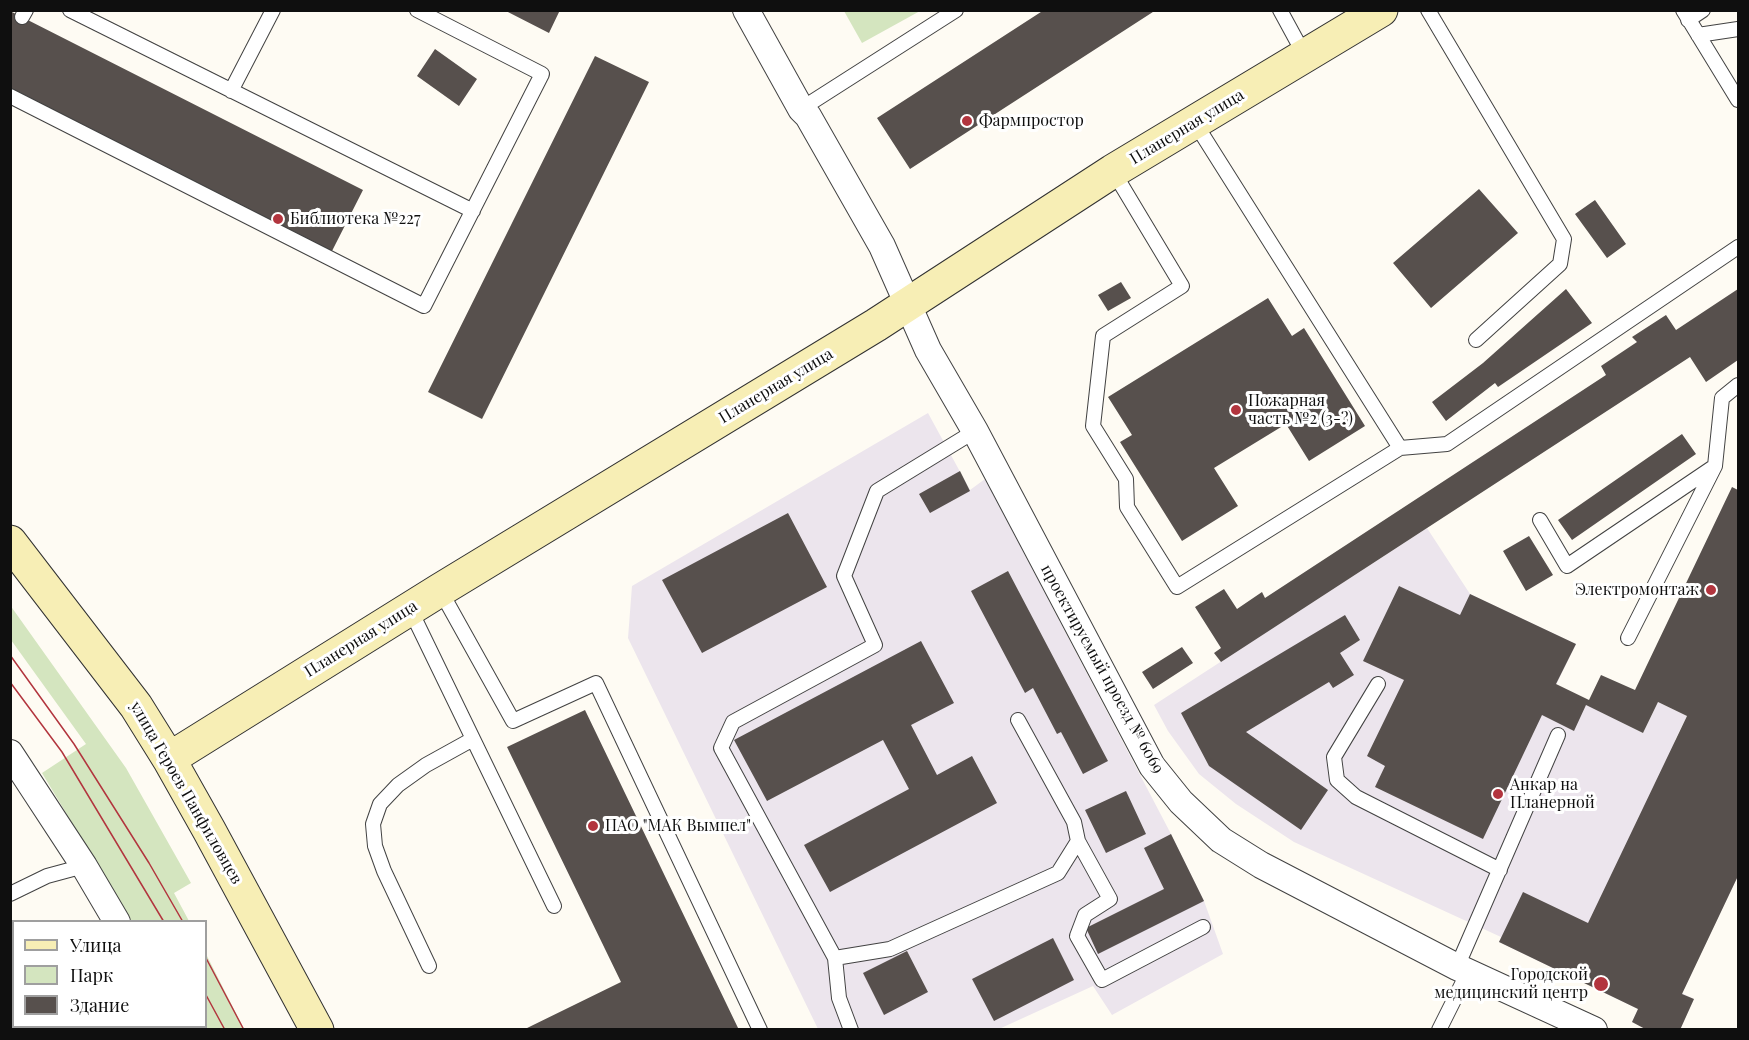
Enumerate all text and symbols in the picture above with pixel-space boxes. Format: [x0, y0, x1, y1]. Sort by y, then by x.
street label: Планерная улица [1126, 85, 1248, 169]
place label: Фармпростор [979, 111, 1084, 131]
marker: Фармпростор [960, 114, 974, 128]
place label: Библиотека №227 [290, 209, 420, 229]
marker: Библиотека №227 [271, 212, 285, 226]
street label: Планерная улица [715, 344, 837, 428]
place label: Пожарная часть №2 (3-?) [1248, 391, 1353, 429]
marker: Пожарная часть №2 (3-?) [1229, 403, 1243, 417]
street label: проектируемый проезд № 6069 [1036, 561, 1168, 777]
place label: Электромонтаж [1575, 580, 1699, 600]
marker: Электромонтаж [1704, 583, 1718, 597]
street label: Планерная улица [301, 597, 421, 681]
street label: улица Героев Панфиловцев [126, 698, 246, 888]
place label: Анкар на Планерной [1510, 775, 1595, 813]
marker: Анкар на Планерной [1491, 787, 1505, 801]
place label: ПАО "МАК Вымпел" [605, 816, 751, 836]
marker: ПАО "МАК Вымпел" [586, 819, 600, 833]
legend [12, 920, 207, 1028]
text: Улица [70, 933, 121, 957]
text: Парк [70, 963, 113, 987]
place label: Городской медицинский центр [1434, 965, 1588, 1003]
marker: Городской медицинский центр [1592, 975, 1610, 993]
text: Здание [70, 993, 129, 1017]

